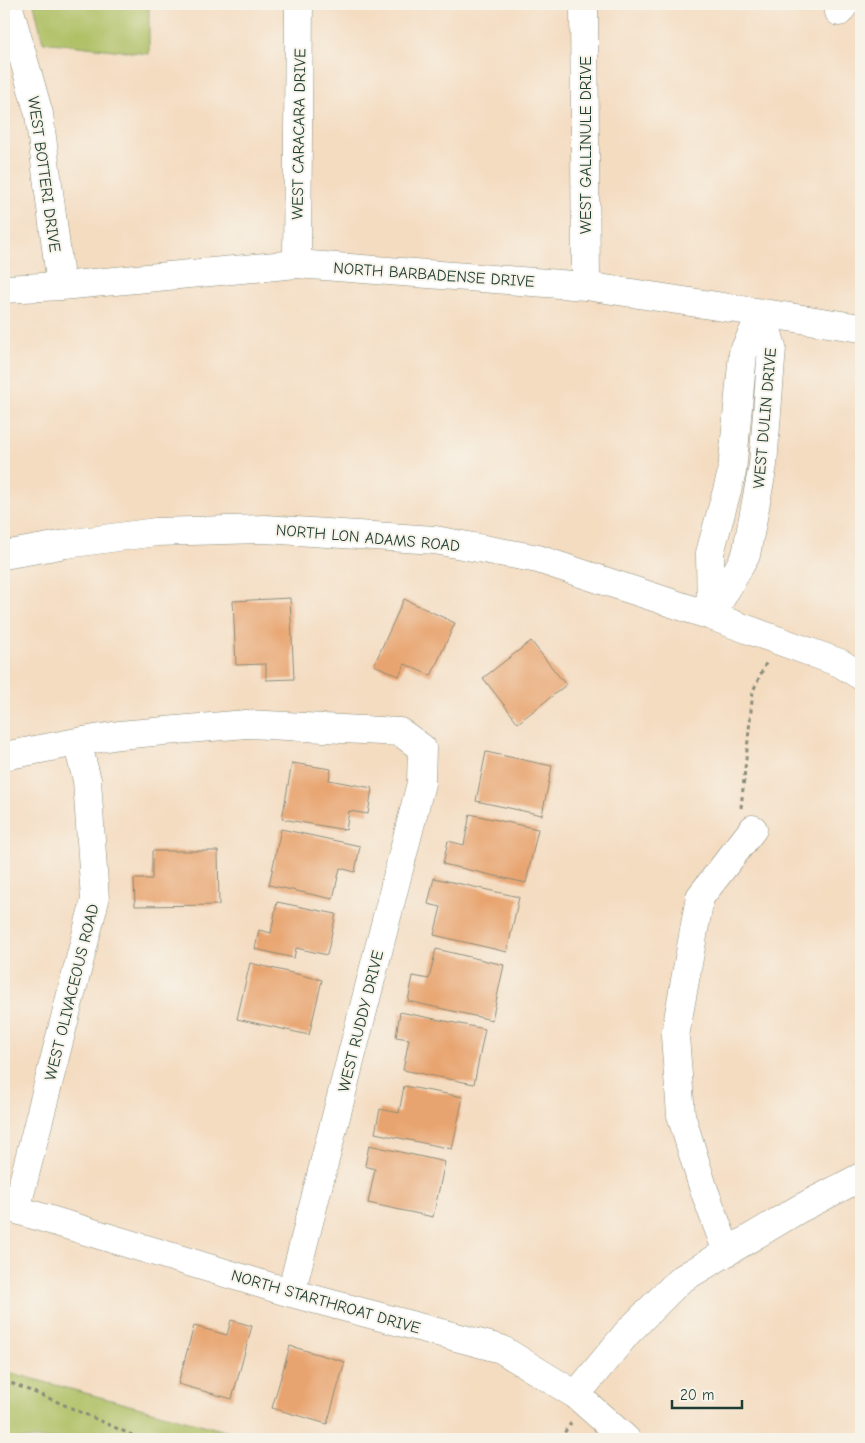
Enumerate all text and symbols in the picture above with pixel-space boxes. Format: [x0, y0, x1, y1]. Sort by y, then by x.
street label: WEST CARACARA DRIVE [289, 48, 309, 220]
street label: WEST GALLINULE DRIVE [577, 56, 595, 234]
street label: WEST BOTTERI DRIVE [24, 95, 64, 254]
street label: NORTH BARBADENSE DRIVE [333, 259, 536, 291]
street label: WEST DULIN DRIVE [750, 347, 780, 489]
street label: NORTH LON ADAMS ROAD [275, 521, 461, 555]
street label: WEST OLIVACEOUS ROAD [41, 902, 103, 1082]
street label: WEST RUDDY DRIVE [335, 948, 387, 1094]
street label: NORTH STARTHROAT DRIVE [229, 1266, 423, 1338]
scale bar [672, 1378, 742, 1410]
text: 20 m [680, 1386, 714, 1404]

